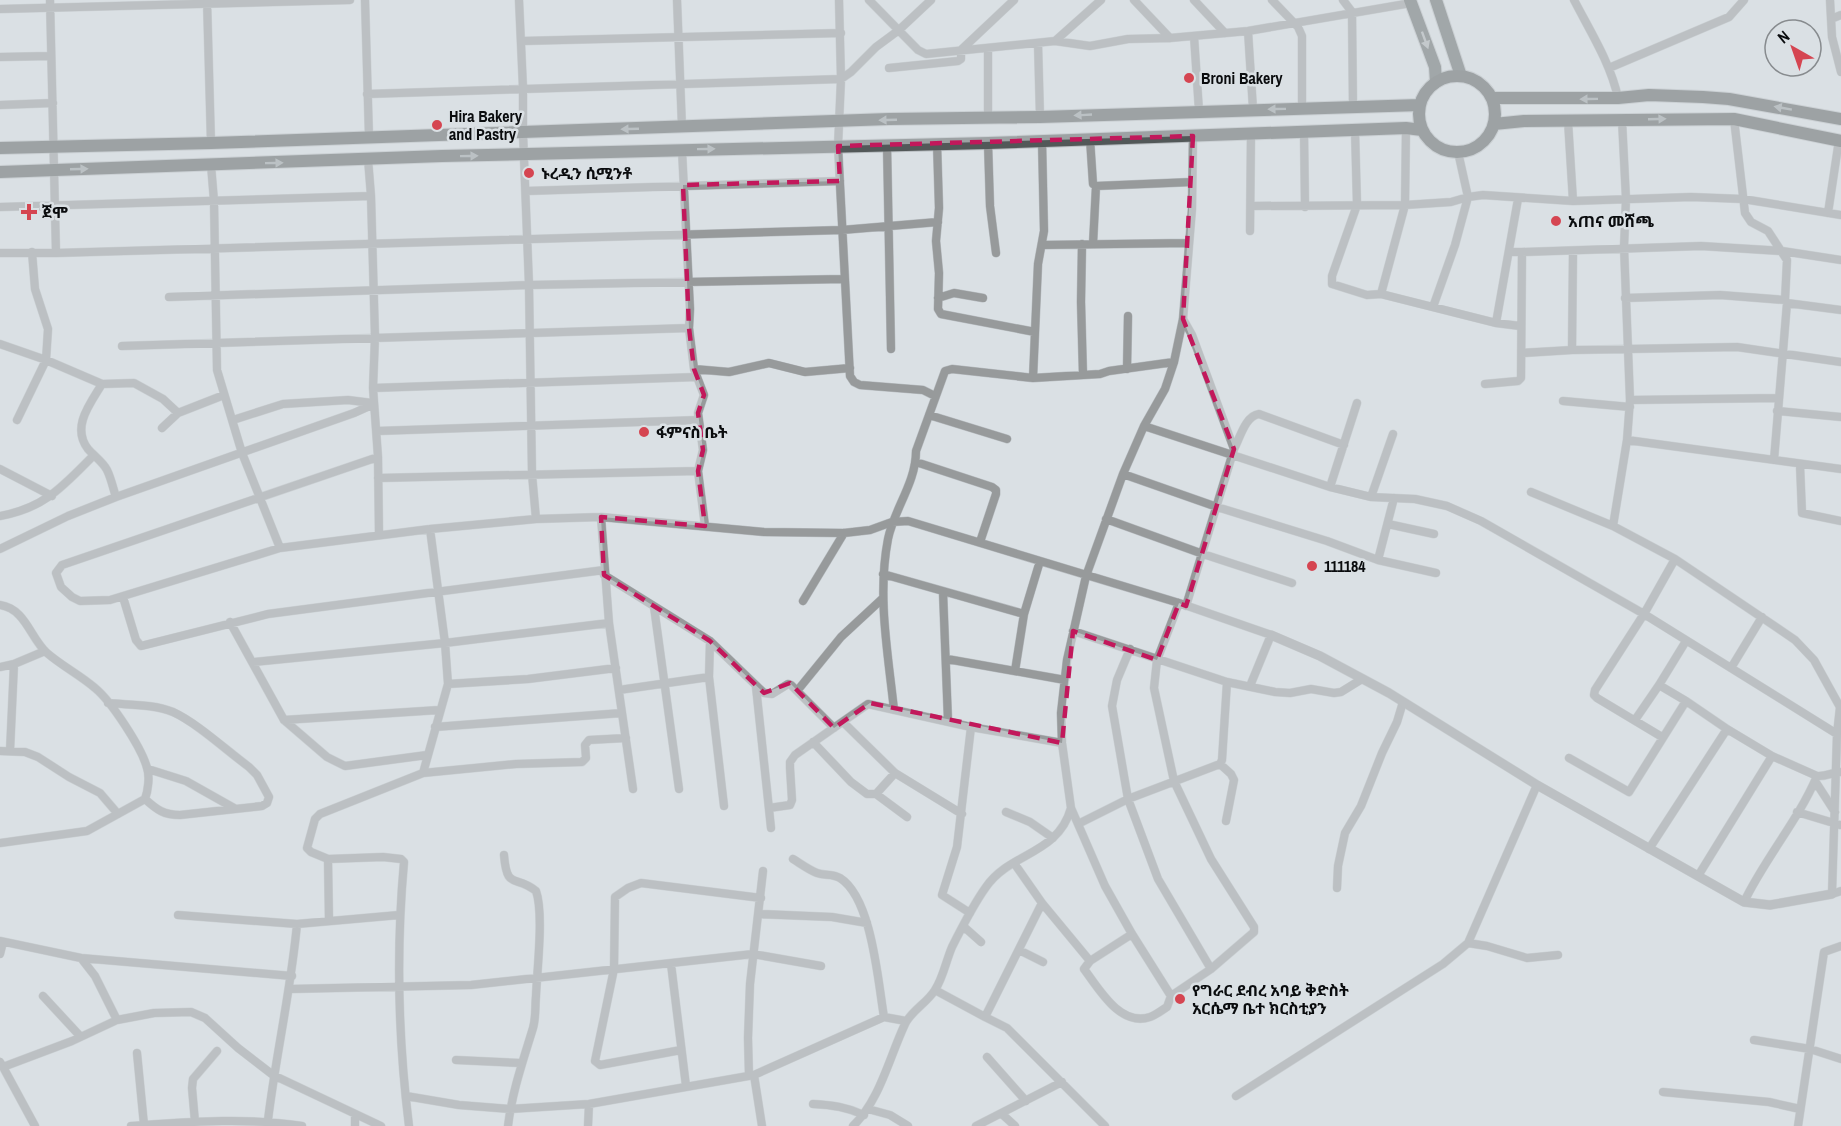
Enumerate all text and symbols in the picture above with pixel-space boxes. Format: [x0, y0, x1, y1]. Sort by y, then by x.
north arrow [1763, 18, 1823, 78]
text: N [1773, 25, 1794, 48]
one-way arrow [1421, 32, 1431, 50]
place label: Broni Bakery [1201, 67, 1283, 89]
marker: Broni Bakery [1182, 71, 1196, 85]
one-way arrow [1580, 94, 1599, 103]
one-way arrow [1774, 103, 1793, 112]
one-way arrow [1268, 104, 1287, 114]
place label: Hira Bakery and Pastry [449, 105, 523, 145]
one-way arrow [1073, 110, 1092, 120]
one-way arrow [1648, 114, 1667, 124]
one-way arrow [878, 115, 897, 124]
marker: Hira Bakery and Pastry [430, 118, 444, 132]
one-way arrow [620, 124, 639, 133]
one-way arrow [697, 144, 716, 154]
one-way arrow [460, 151, 479, 160]
one-way arrow [265, 158, 284, 167]
place label: ኑረዲን ሲሚንቶ [541, 162, 632, 184]
one-way arrow [70, 164, 89, 174]
marker: ኑረዲን ሲሚንቶ [522, 166, 536, 180]
place label: ጀሞ [42, 201, 68, 223]
marker: ጀሞ [20, 203, 38, 221]
place label: አጠና መሸጫ [1568, 210, 1654, 232]
marker: አጠና መሸጫ [1549, 214, 1563, 228]
place label: ፋምናስ ቤት [656, 421, 728, 443]
marker: ፋምናስ ቤት [637, 425, 651, 439]
place label: 111184 [1324, 555, 1366, 577]
marker: 111184 [1305, 559, 1319, 573]
place label: የግራር ደብረ አባይ ቅድስት አርሴማ ቤተ ክርስቲያን [1192, 979, 1349, 1019]
marker: የግራር ደብረ አባይ ቅድስት አርሴማ ቤተ ክርስቲያን [1173, 992, 1187, 1006]

